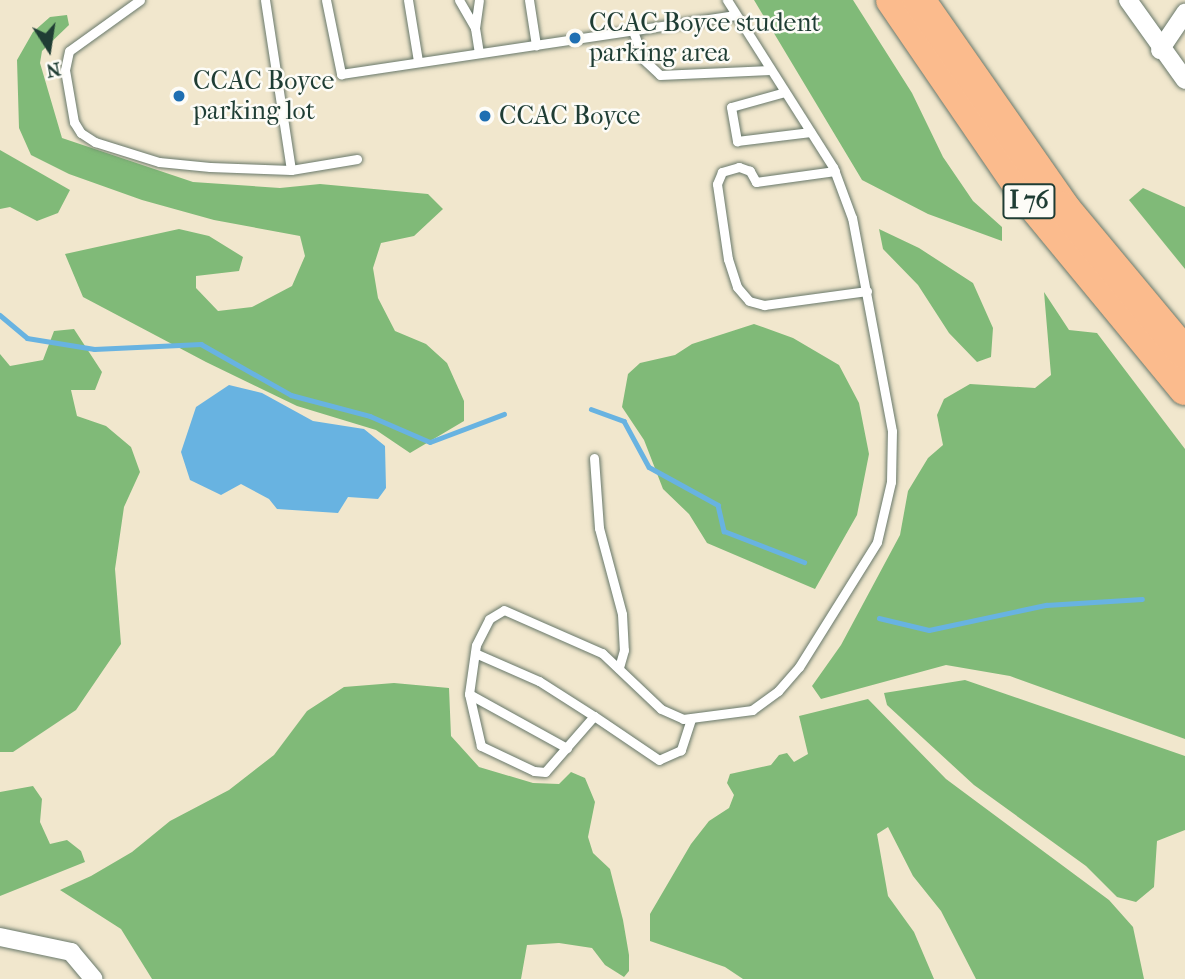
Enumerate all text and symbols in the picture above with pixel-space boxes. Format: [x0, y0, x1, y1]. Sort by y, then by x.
place label: CCAC Boyce student parking area [589, 7, 821, 68]
north arrow [14, 14, 84, 84]
marker: CCAC Boyce student parking area [567, 30, 583, 46]
text: N [44, 57, 63, 82]
place label: CCAC Boyce parking lot [193, 65, 334, 126]
marker: CCAC Boyce parking lot [171, 88, 187, 104]
place label: CCAC Boyce [499, 100, 640, 132]
marker: CCAC Boyce [477, 108, 493, 124]
road number: I 76 [1001, 181, 1057, 222]

